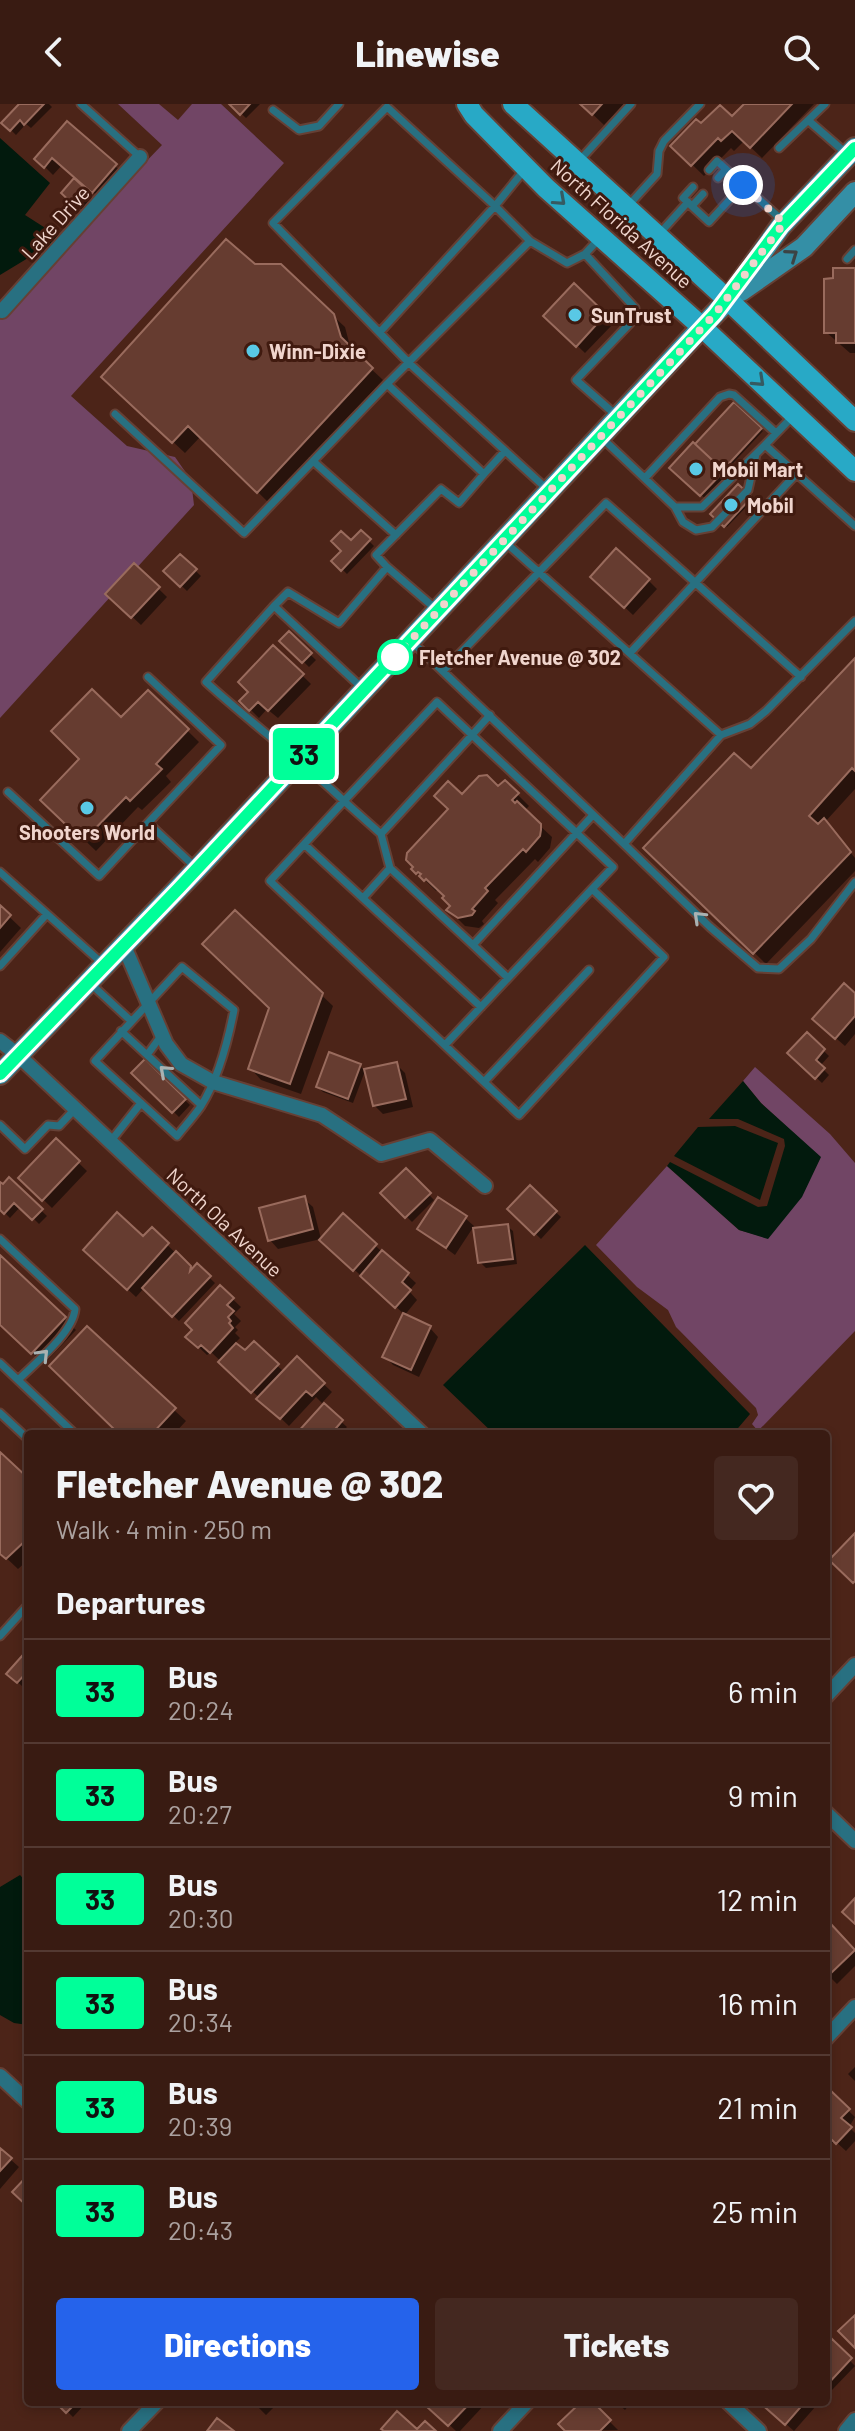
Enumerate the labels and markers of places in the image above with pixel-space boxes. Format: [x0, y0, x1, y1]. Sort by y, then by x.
place label: SunTrust [591, 303, 671, 327]
marker: SunTrust [566, 306, 584, 324]
place label: Winn-Dixie [269, 339, 366, 363]
marker: Winn-Dixie [244, 342, 262, 360]
place label: Mobil Mart [712, 457, 803, 481]
marker: Mobil Mart [687, 460, 705, 478]
place label: Mobil [747, 493, 794, 517]
marker: Mobil [722, 496, 740, 514]
marker: Fletcher Avenue @ 302 [378, 640, 412, 674]
place label: Fletcher Avenue @ 302 [419, 645, 621, 669]
marker: Shooters World [78, 799, 96, 817]
place label: Shooters World [19, 820, 155, 844]

